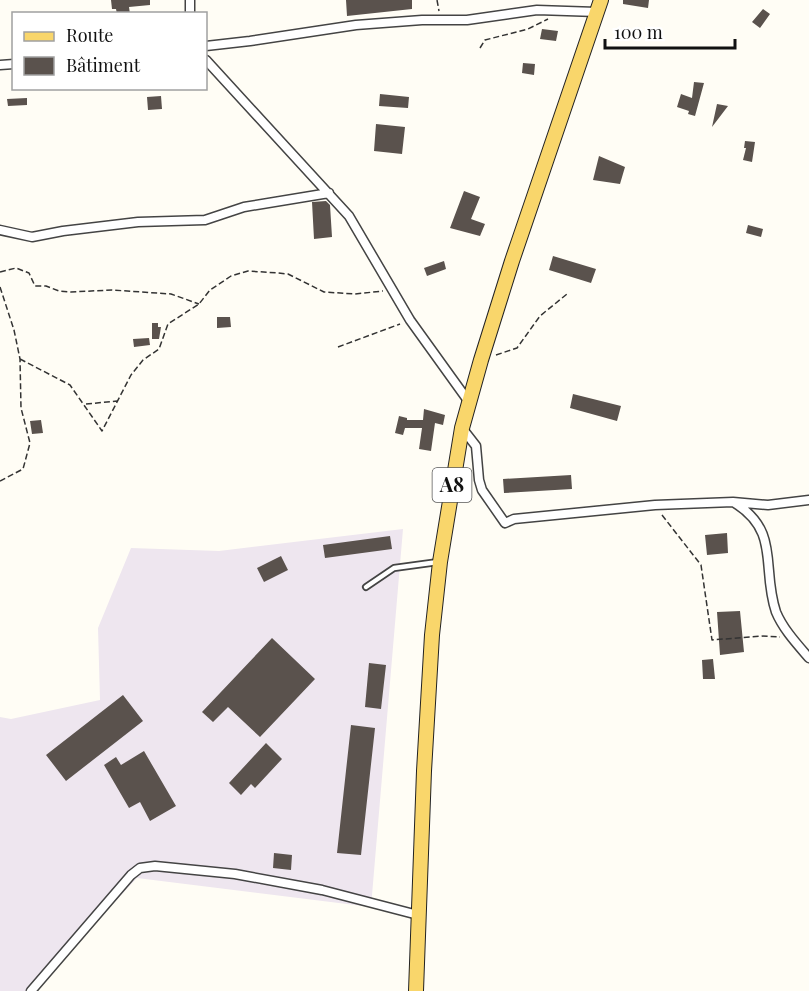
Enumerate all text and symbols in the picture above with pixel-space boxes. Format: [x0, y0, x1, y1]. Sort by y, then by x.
legend [12, 12, 207, 90]
scale bar [605, 12, 736, 50]
text: 100 m [614, 20, 663, 44]
text: Route [66, 23, 113, 47]
text: Bâtiment [66, 53, 141, 77]
road number: A8 [432, 468, 472, 502]

